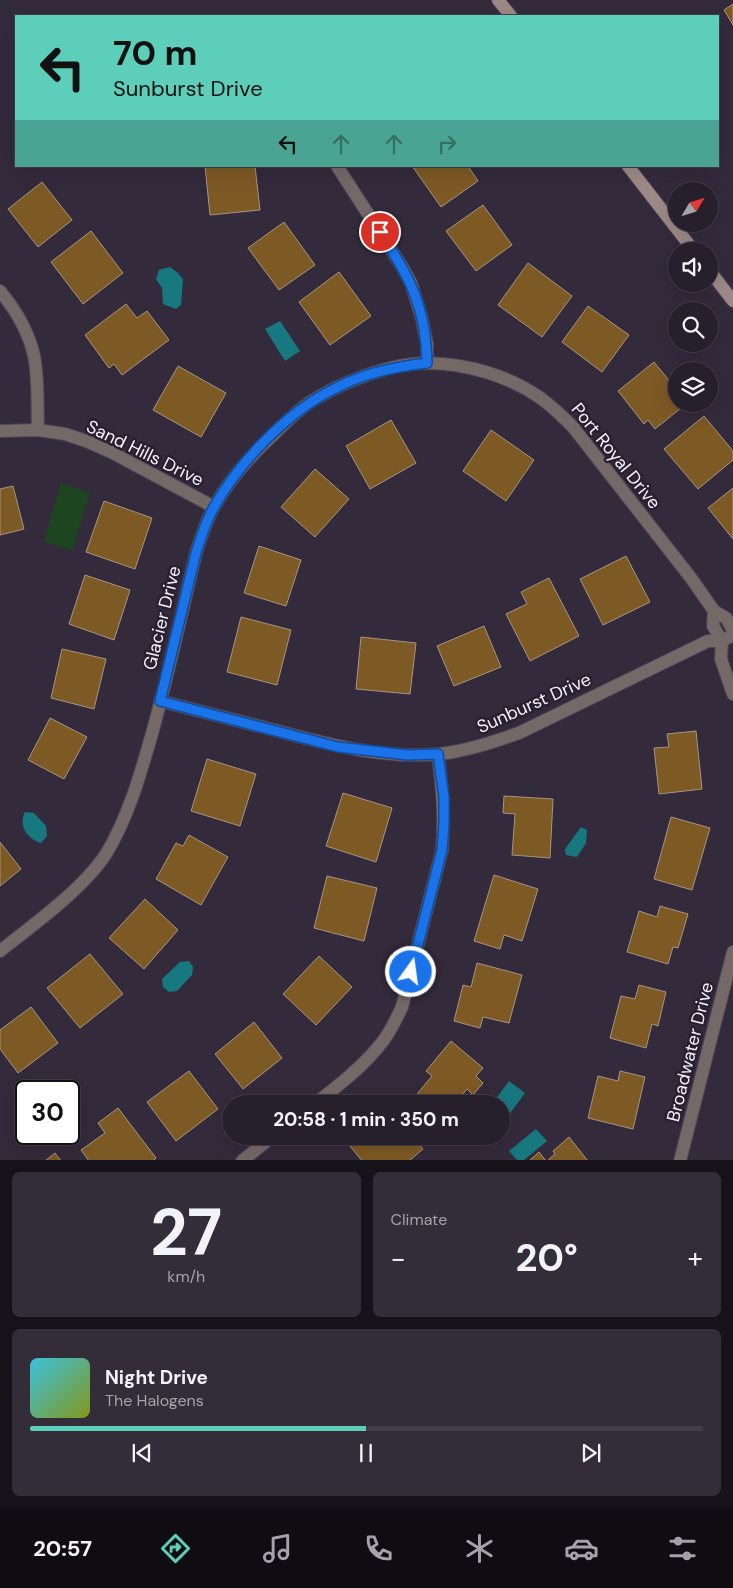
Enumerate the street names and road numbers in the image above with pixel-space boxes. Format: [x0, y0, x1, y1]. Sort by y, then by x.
street label: Port Royal Drive [566, 398, 666, 514]
street label: Sand Hills Drive [82, 414, 208, 492]
street label: Glacier Drive [137, 563, 187, 673]
street label: Sunburst Drive [473, 667, 595, 739]
street label: Broadwater Drive [661, 980, 719, 1124]

